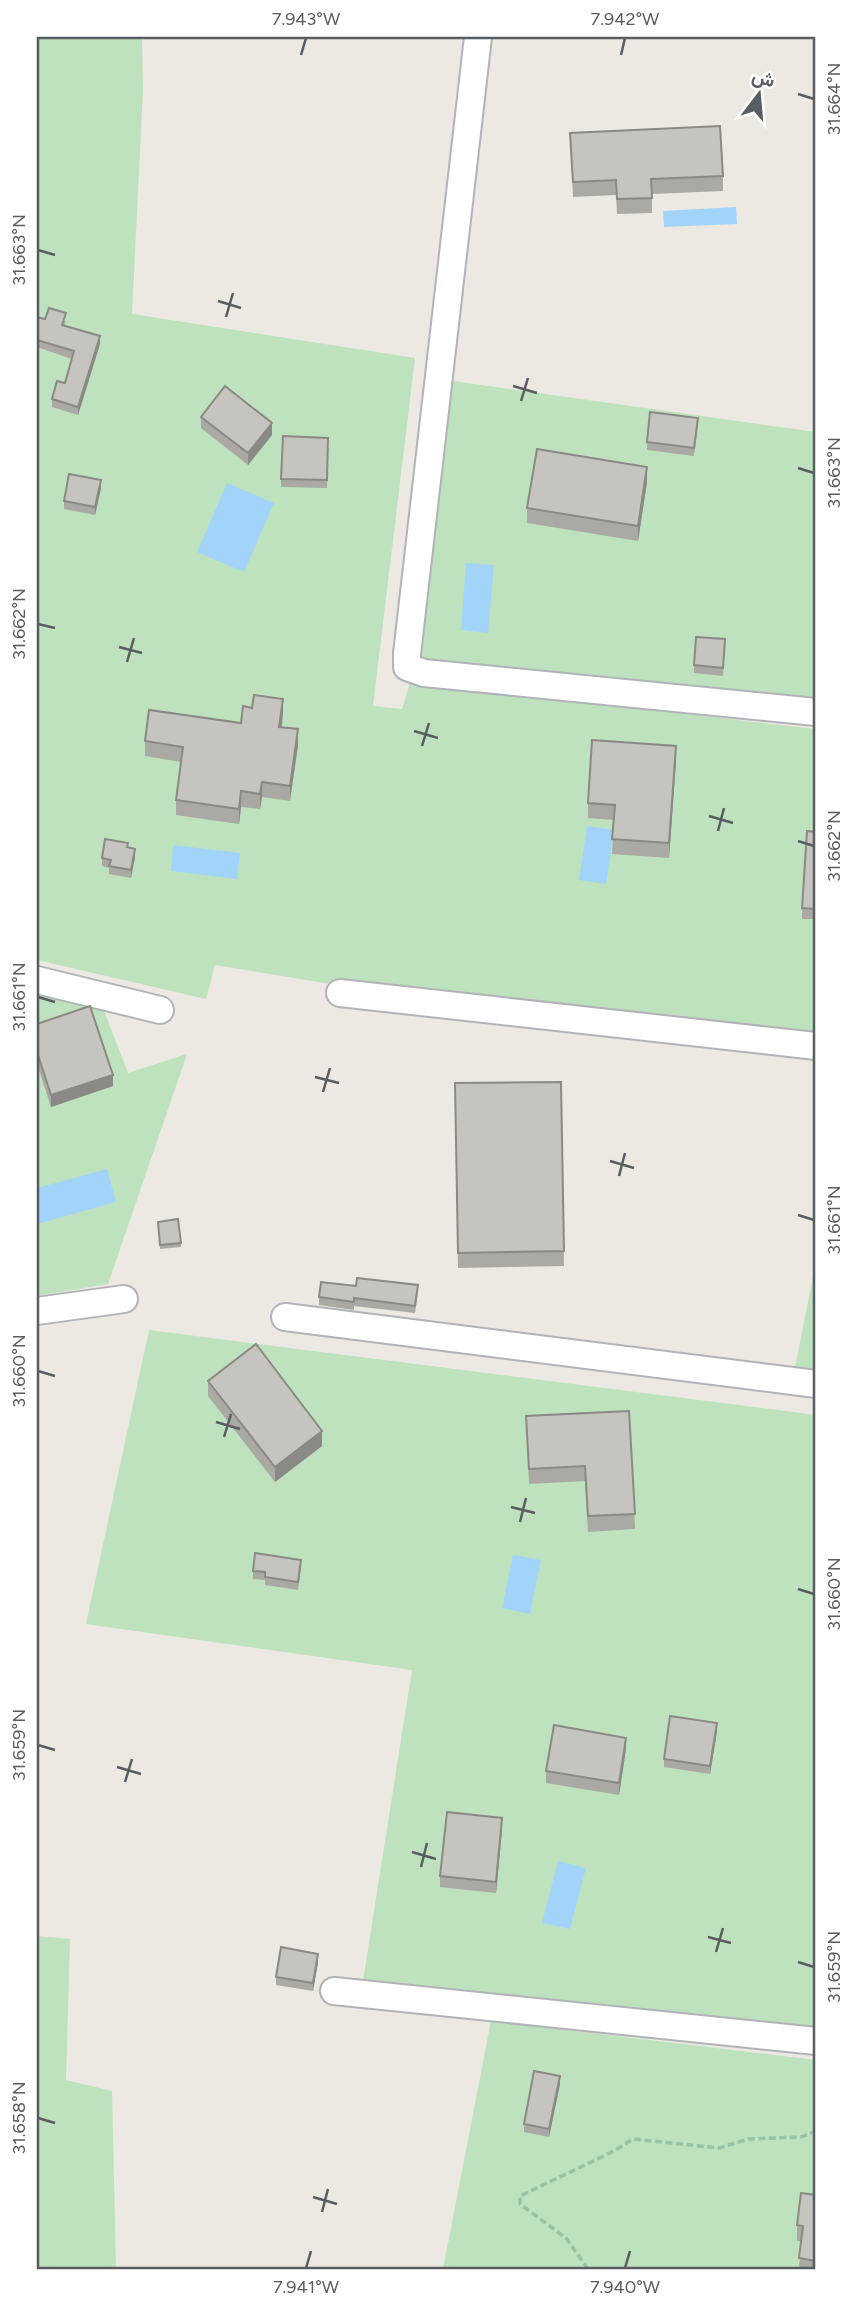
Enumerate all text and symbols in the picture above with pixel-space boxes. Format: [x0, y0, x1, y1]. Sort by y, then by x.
text: 7.943°W [272, 8, 341, 30]
text: 7.942°W [591, 8, 660, 30]
north arrow [724, 60, 794, 130]
text: 31.664°N [823, 62, 845, 136]
text: ش [749, 64, 778, 92]
text: 31.663°N [8, 214, 30, 286]
text: 31.663°N [823, 437, 845, 509]
text: 31.662°N [8, 588, 30, 660]
text: 31.662°N [823, 810, 845, 882]
text: 31.661°N [8, 962, 30, 1032]
text: 31.661°N [823, 1185, 845, 1255]
text: 31.660°N [8, 1334, 30, 1408]
text: 31.660°N [823, 1557, 845, 1631]
text: 31.659°N [8, 1709, 30, 1781]
text: 31.659°N [823, 1931, 845, 2003]
text: 31.658°N [8, 2081, 30, 2155]
text: 7.941°W [273, 2276, 340, 2298]
text: 7.940°W [590, 2276, 661, 2298]

